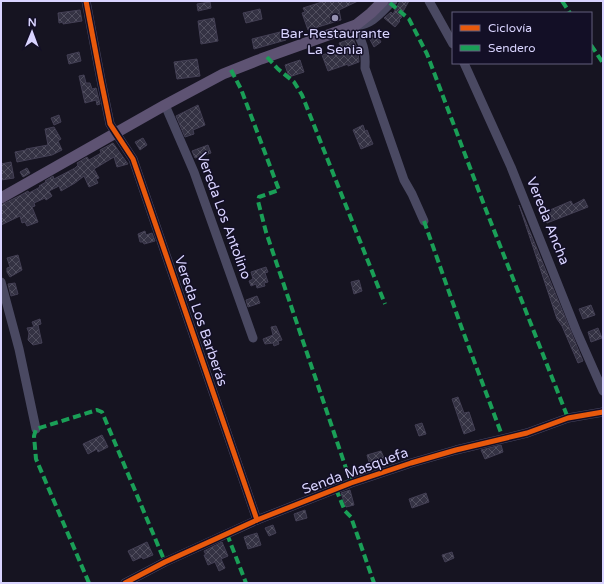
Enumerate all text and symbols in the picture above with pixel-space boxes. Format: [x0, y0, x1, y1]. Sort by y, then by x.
north arrow [12, 12, 52, 52]
legend [452, 12, 592, 64]
marker: Bar-Restaurante La Senia [330, 13, 340, 23]
text: N [28, 16, 37, 29]
text: Ciclovía [488, 21, 532, 35]
place label: Bar-Restaurante La Senia [280, 25, 390, 58]
text: Sendero [488, 41, 536, 55]
street label: Vereda Los Antolino [193, 150, 255, 282]
street label: Vereda Ancha [523, 175, 573, 267]
street label: Vereda Los Barberás [171, 254, 231, 389]
street label: Senda Masquefa [300, 444, 410, 498]

